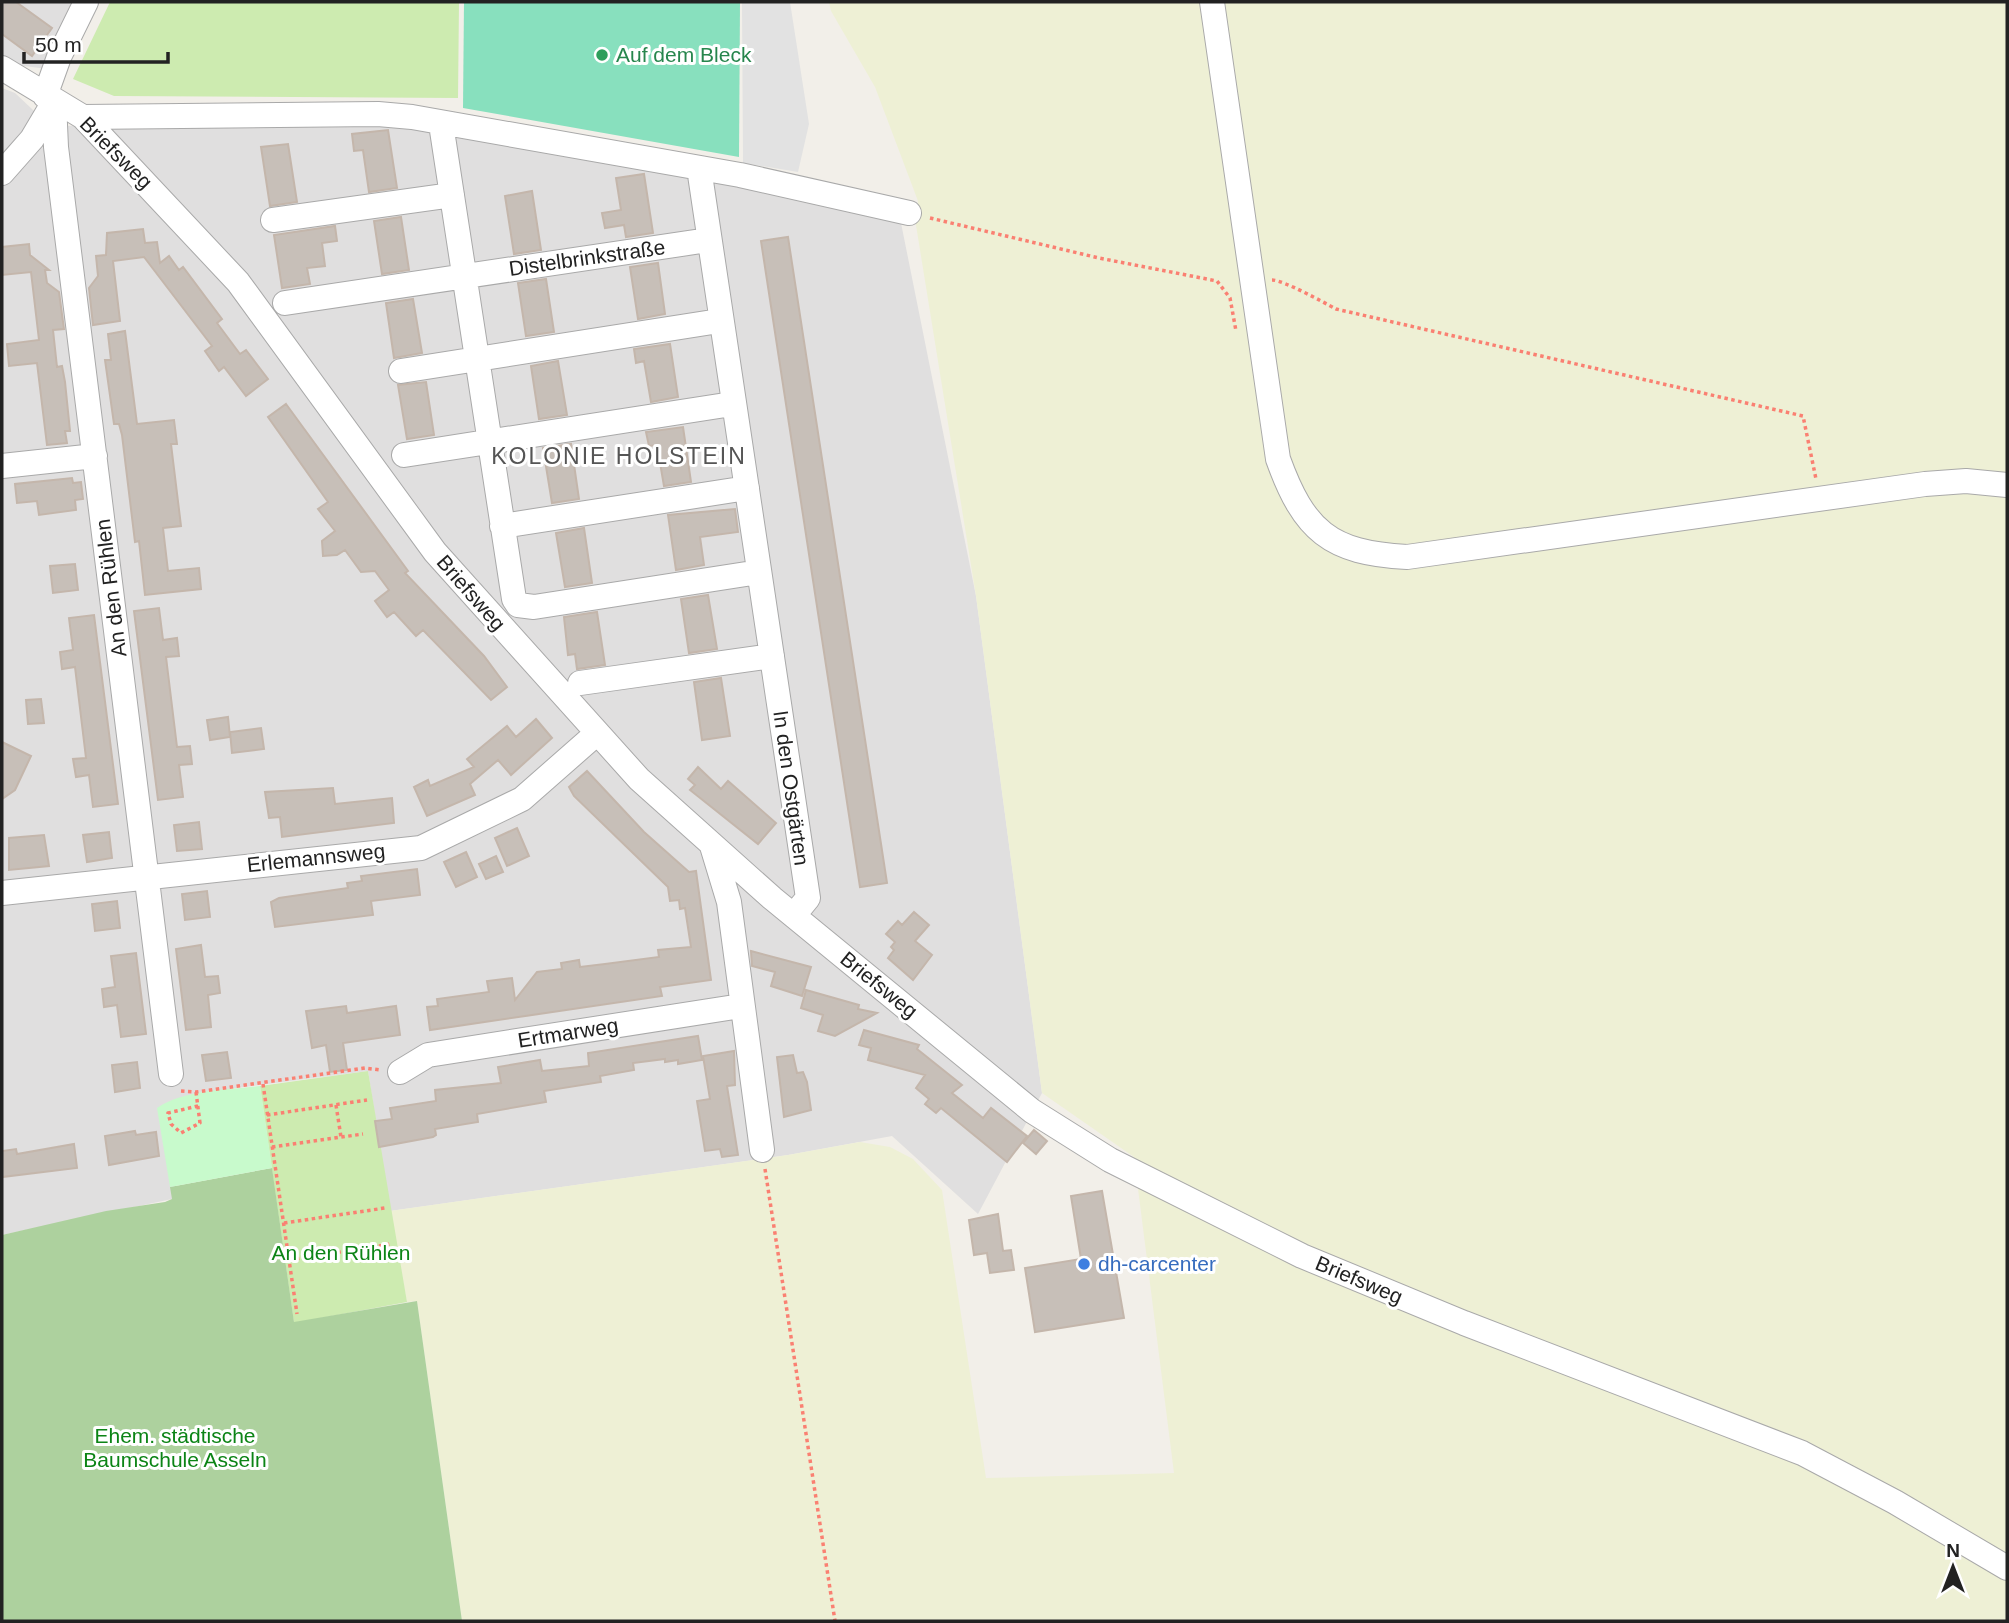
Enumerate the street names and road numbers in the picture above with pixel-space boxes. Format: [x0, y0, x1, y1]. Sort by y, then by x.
street label: Briefsweg [76, 112, 157, 193]
street label: Distelbrinkstraße [507, 235, 667, 280]
street label: An den Rühlen [91, 518, 130, 658]
street label: Briefsweg [432, 550, 510, 635]
street label: In den Ostgärten [769, 709, 814, 867]
street label: Erlemannsweg [246, 839, 386, 876]
street label: Briefsweg [836, 947, 922, 1023]
street label: Ertmarweg [516, 1013, 620, 1052]
street label: Briefsweg [1312, 1251, 1406, 1308]

